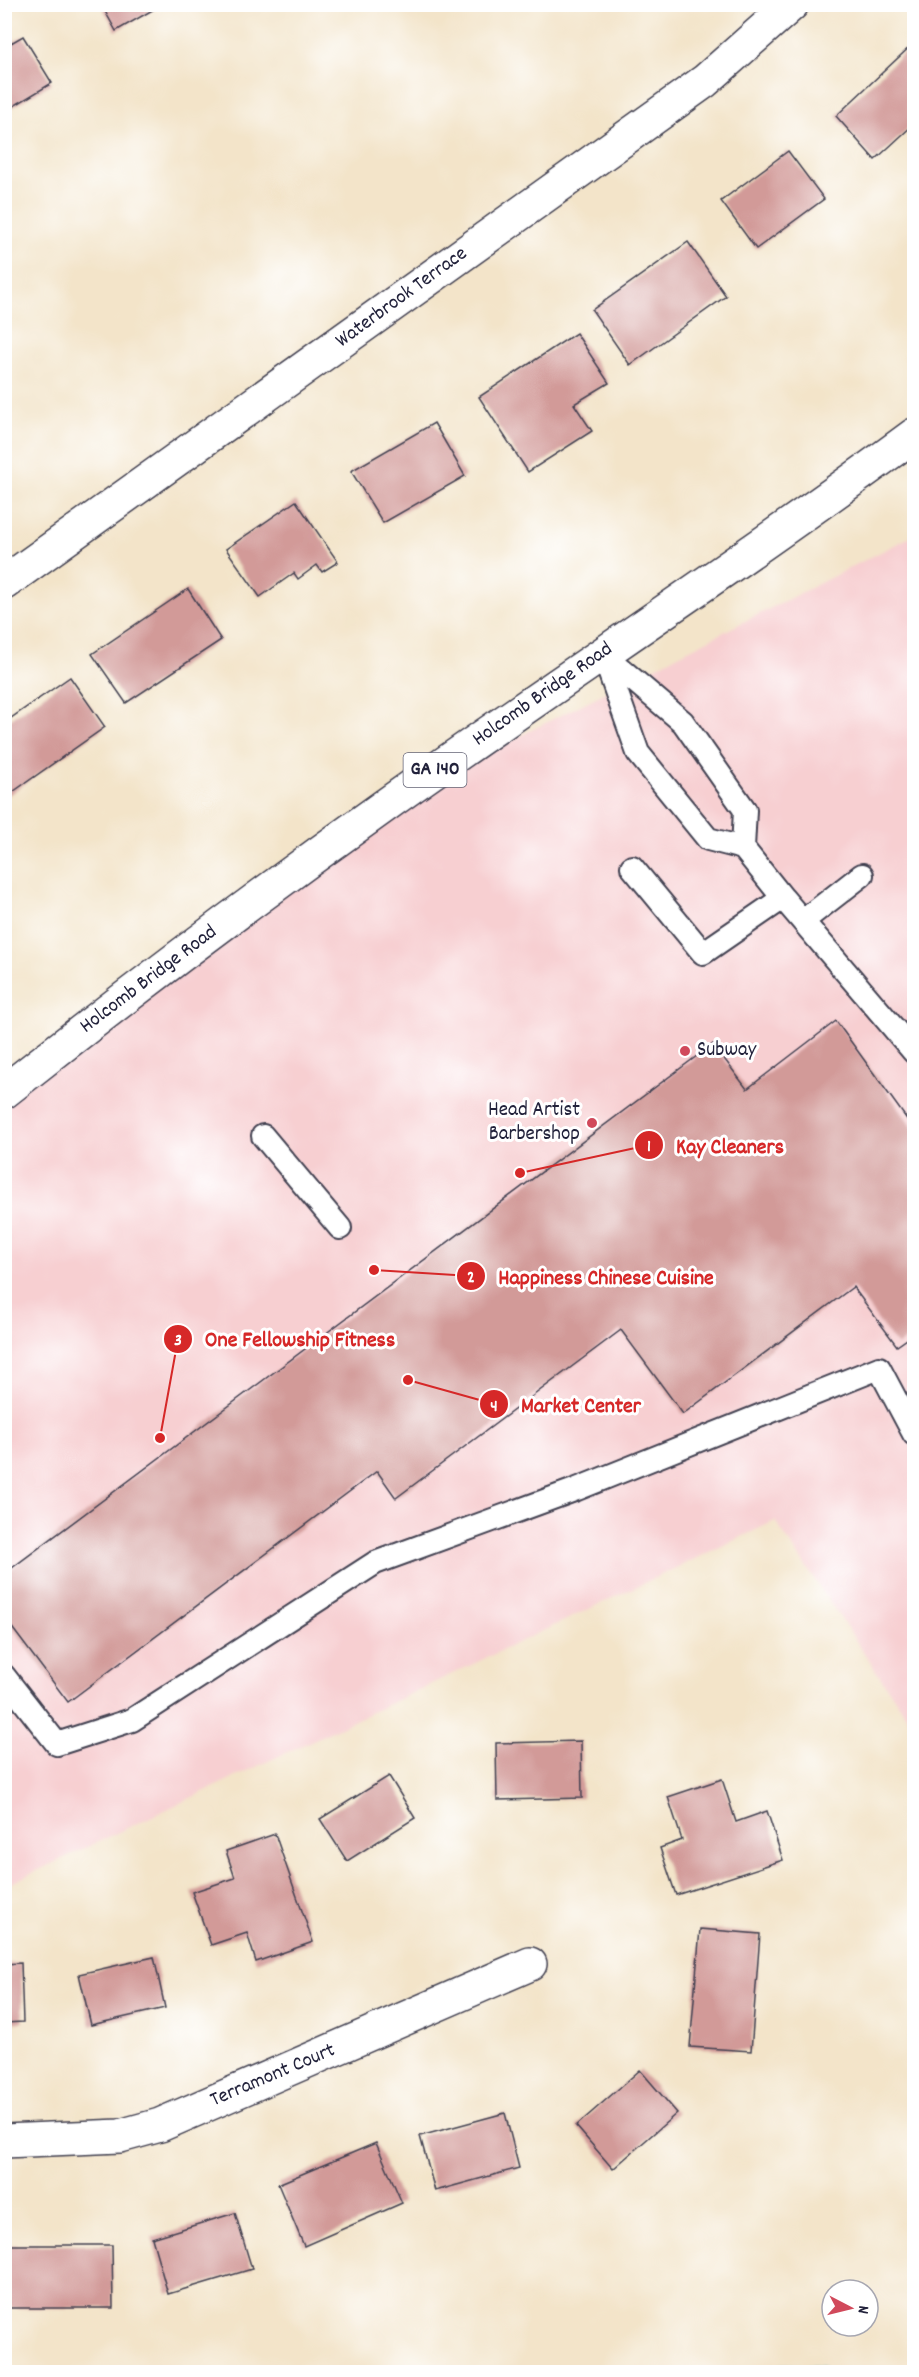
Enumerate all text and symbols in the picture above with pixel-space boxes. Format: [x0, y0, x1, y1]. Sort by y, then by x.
street label: Waterbrook Terrace [330, 240, 474, 356]
street label: Holcomb Bridge Road [467, 635, 619, 755]
road number: GA 140 [404, 753, 466, 787]
street label: Holcomb Bridge Road [74, 918, 224, 1042]
place label: Subway [697, 1036, 757, 1066]
marker: Subway [678, 1044, 692, 1058]
place label: Head Artist Barbershop [488, 1096, 580, 1150]
marker: Head Artist Barbershop [585, 1116, 599, 1130]
callout: Kay Cleaners [634, 1125, 796, 1165]
text: Kay Cleaners [676, 1133, 784, 1164]
text: 1 [647, 1135, 651, 1160]
callout: Happiness Chinese Cuisine [456, 1256, 726, 1296]
text: Happiness Chinese Cuisine [498, 1264, 714, 1295]
text: 2 [467, 1266, 475, 1291]
callout: One Fellowship Fitness [163, 1319, 408, 1359]
text: One Fellowship Fitness [205, 1326, 395, 1357]
text: 3 [174, 1329, 182, 1354]
callout: Market Center [479, 1384, 652, 1424]
text: Market Center [521, 1392, 642, 1423]
text: 4 [490, 1395, 498, 1420]
street label: Terramont Court [206, 2036, 340, 2116]
north arrow [820, 2278, 880, 2338]
text: N [850, 2304, 874, 2315]

